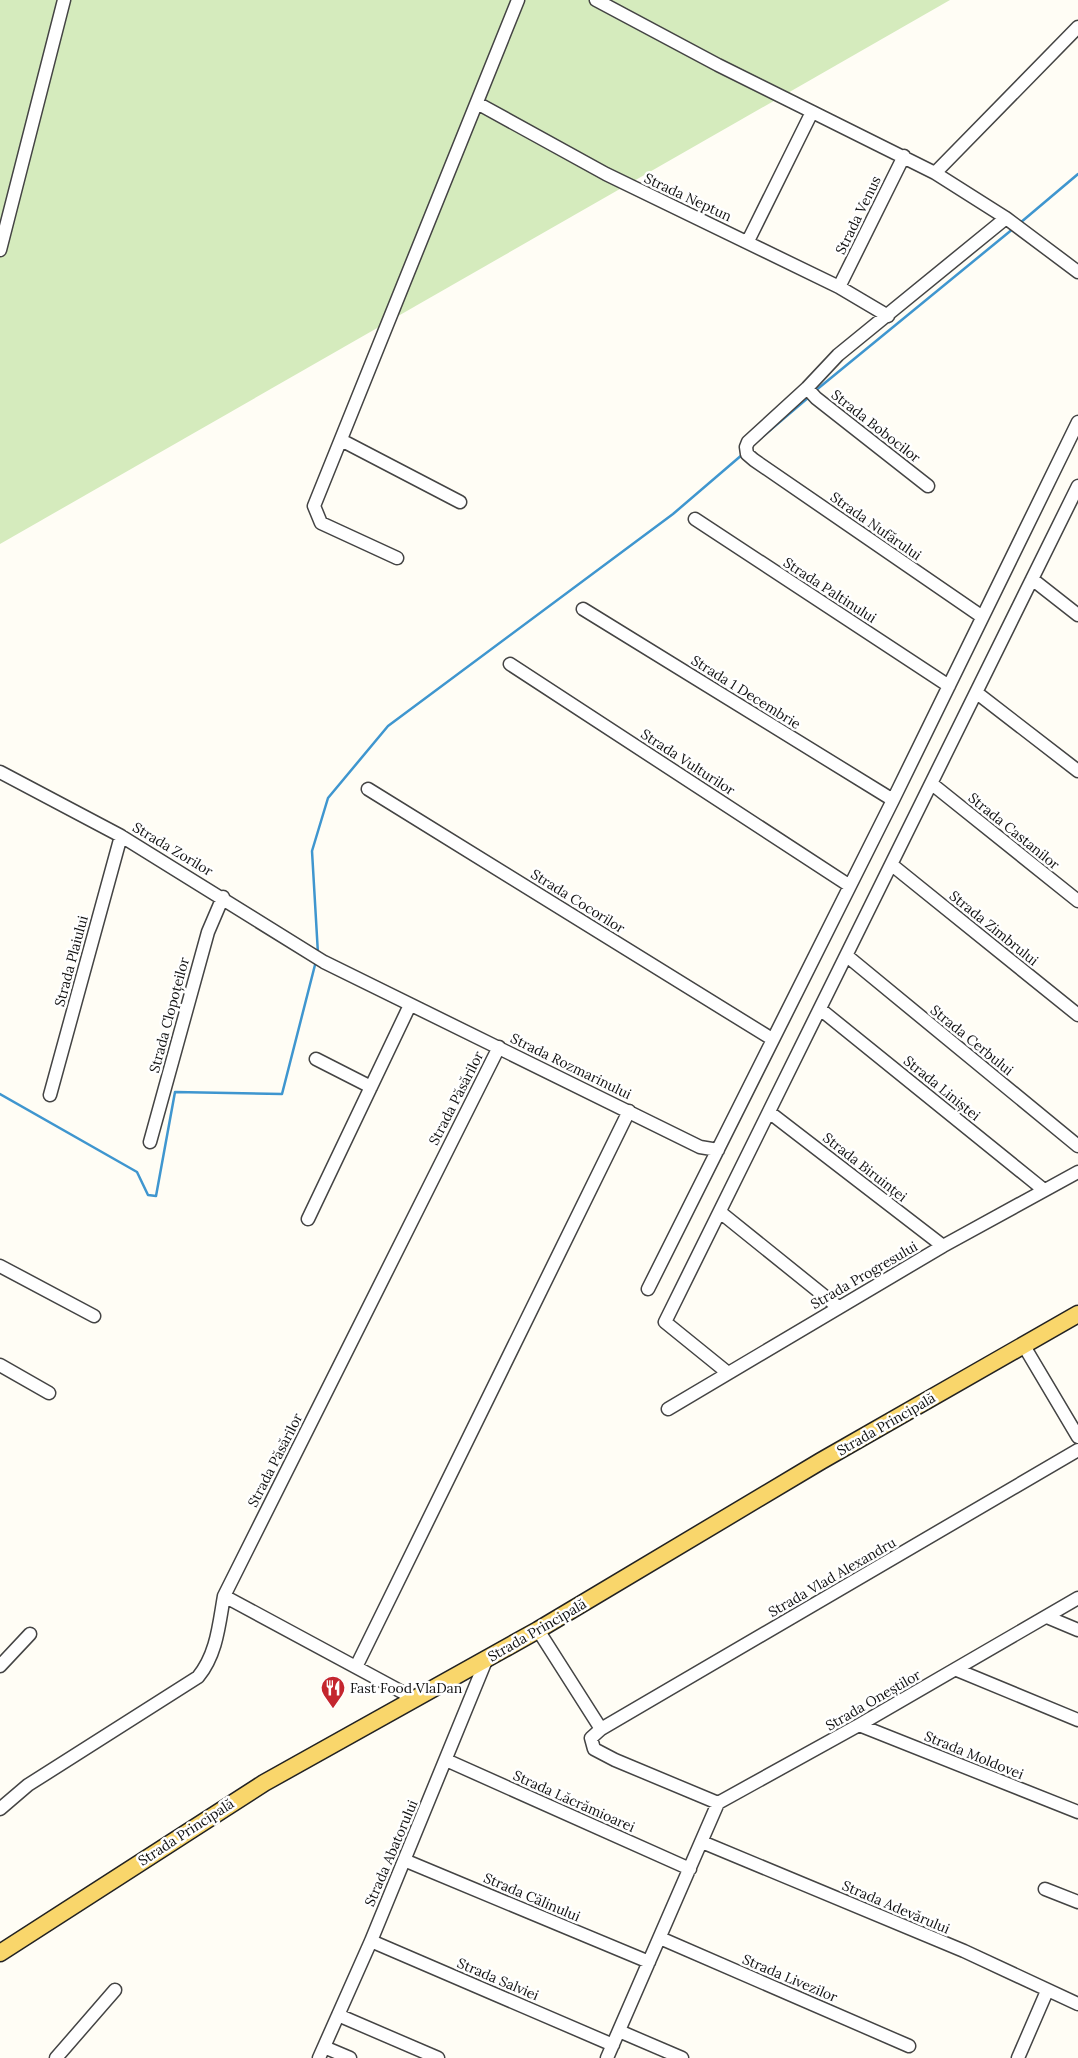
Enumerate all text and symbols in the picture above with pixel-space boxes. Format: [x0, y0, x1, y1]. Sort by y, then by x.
street label: Strada Neptun [641, 169, 735, 225]
street label: Strada Venus [831, 173, 885, 257]
street label: Strada Bobocilor [828, 386, 924, 466]
street label: Strada Nufărului [827, 488, 925, 564]
street label: Strada Paltinului [780, 553, 880, 627]
street label: Strada 1 Decembrie [688, 651, 804, 733]
street label: Strada Vulturilor [638, 725, 738, 799]
street label: Strada Castanilor [965, 789, 1063, 873]
street label: Strada Zorilor [130, 818, 216, 880]
street label: Strada Cocorilor [528, 865, 628, 937]
street label: Strada Zimbrului [946, 887, 1042, 969]
street label: Strada Plaiului [50, 913, 92, 1009]
street label: Strada Clopoțeilor [145, 955, 193, 1075]
street label: Strada Cerbului [927, 1001, 1017, 1079]
street label: Strada Rozmarinului [508, 1029, 635, 1103]
street label: Strada Păsărilor [425, 1048, 487, 1148]
street label: Strada Liniștei [900, 1052, 984, 1124]
street label: Strada Biruinței [819, 1129, 911, 1206]
street label: Strada Progresului [807, 1237, 921, 1313]
street label: Strada Principală [834, 1389, 938, 1459]
street label: Strada Păsărilor [244, 1410, 306, 1510]
street label: Strada Vlad Alexandru [765, 1533, 899, 1621]
street label: Strada Principală [485, 1595, 589, 1665]
street label: Strada Oneștilor [822, 1665, 924, 1735]
restaurant icon: Fast Food VlaDan [320, 1675, 346, 1709]
place label: Fast Food VlaDan [350, 1679, 463, 1697]
street label: Strada Moldovei [922, 1727, 1026, 1783]
street label: Strada Lăcrămioarei [510, 1766, 638, 1836]
street label: Strada Principală [135, 1794, 237, 1870]
street label: Strada Abatorului [360, 1797, 422, 1909]
street label: Strada Călinului [481, 1868, 583, 1926]
street label: Strada Adevărului [840, 1876, 953, 1938]
street label: Strada Livezilor [740, 1950, 840, 2006]
street label: Strada Salviei [454, 1954, 542, 2004]

